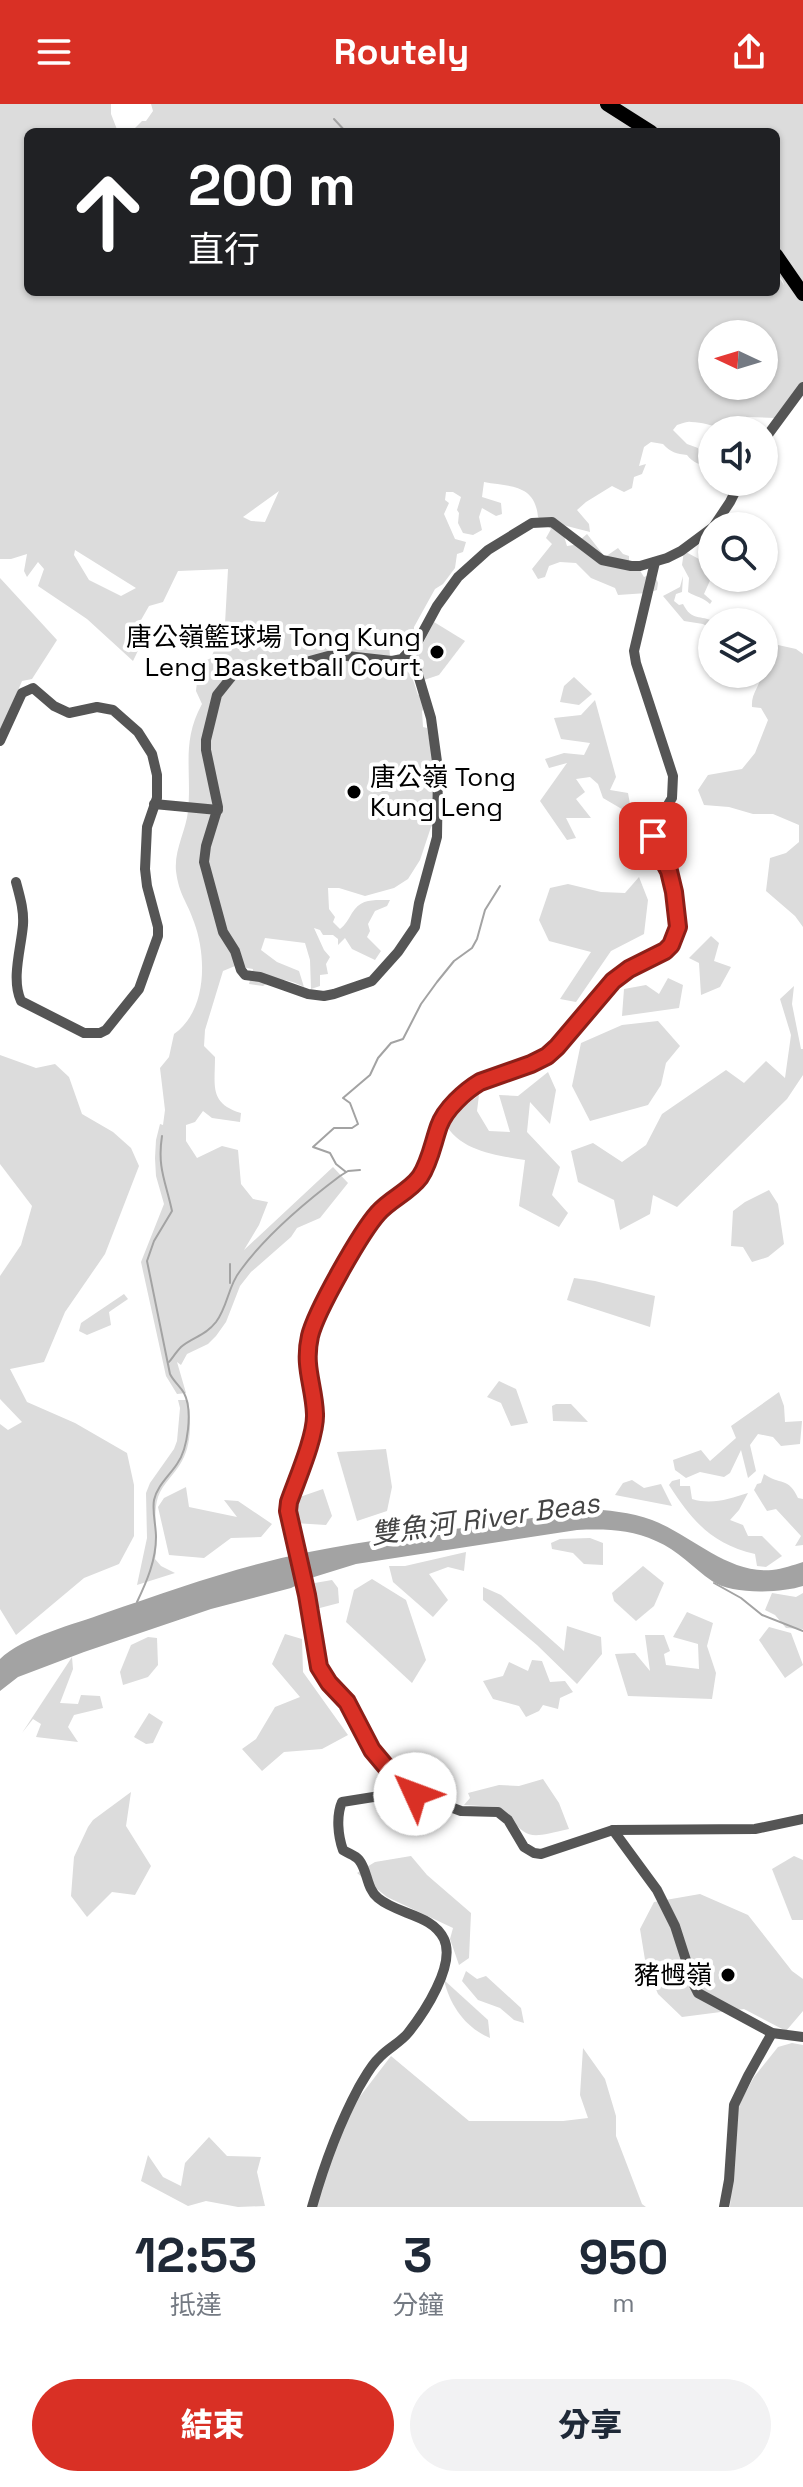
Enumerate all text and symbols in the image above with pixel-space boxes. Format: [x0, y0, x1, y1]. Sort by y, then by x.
text: Routely [334, 29, 469, 75]
icon: menu [32, 30, 76, 74]
icon: share [727, 30, 771, 74]
text: 200 m [188, 150, 356, 221]
icon: ahead [56, 160, 160, 264]
text: 直行 [188, 227, 260, 273]
north arrow [698, 320, 778, 400]
map controls [698, 320, 778, 688]
button: sound [698, 416, 778, 496]
button: search [698, 512, 778, 592]
button: layers [698, 608, 778, 688]
place label: 唐公嶺籃球場 Tong Kung Leng Basketball Court [126, 620, 421, 684]
marker: 唐公嶺籃球場 Tong Kung Leng Basketball Court [428, 643, 446, 661]
place label: 唐公嶺 Tong Kung Leng [370, 760, 516, 824]
marker: 唐公嶺 Tong Kung Leng [345, 783, 363, 801]
pin [619, 802, 687, 870]
icon: arrive [631, 814, 675, 858]
water label: 雙魚河 River Beas [368, 1484, 603, 1552]
position arrow [373, 1752, 457, 1836]
place label: 豬乸嶺 [634, 1958, 712, 1992]
marker: 豬乸嶺 [719, 1966, 737, 1984]
text: 12:53 [135, 2225, 257, 2286]
text: 3 [403, 2225, 433, 2286]
text: 950 [579, 2227, 668, 2288]
text: m [612, 2286, 635, 2320]
text: 抵達 [170, 2288, 222, 2322]
text: 分鐘 [392, 2288, 444, 2322]
button: 結束 [32, 2379, 394, 2471]
button: 分享 [410, 2379, 771, 2471]

